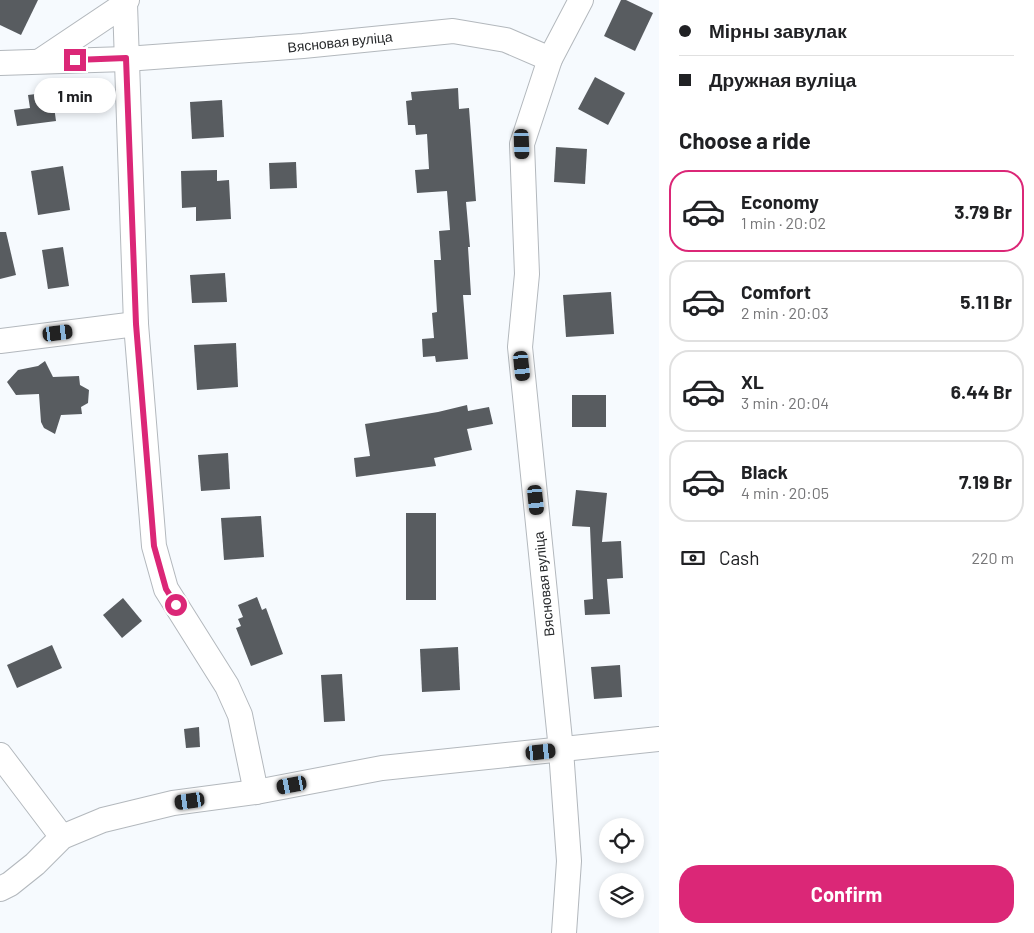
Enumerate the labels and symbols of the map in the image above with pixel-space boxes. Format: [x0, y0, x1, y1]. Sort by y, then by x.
street label: Вясновая вуліца [287, 28, 394, 55]
route end [64, 49, 86, 71]
callout: 1 min [34, 78, 116, 112]
car [513, 129, 530, 159]
car [42, 324, 73, 342]
car [512, 350, 531, 382]
car [526, 484, 545, 516]
street label: Вясновая вуліца [530, 530, 557, 637]
route start [165, 594, 187, 616]
car [525, 743, 556, 761]
car [275, 775, 308, 795]
car [174, 791, 205, 811]

